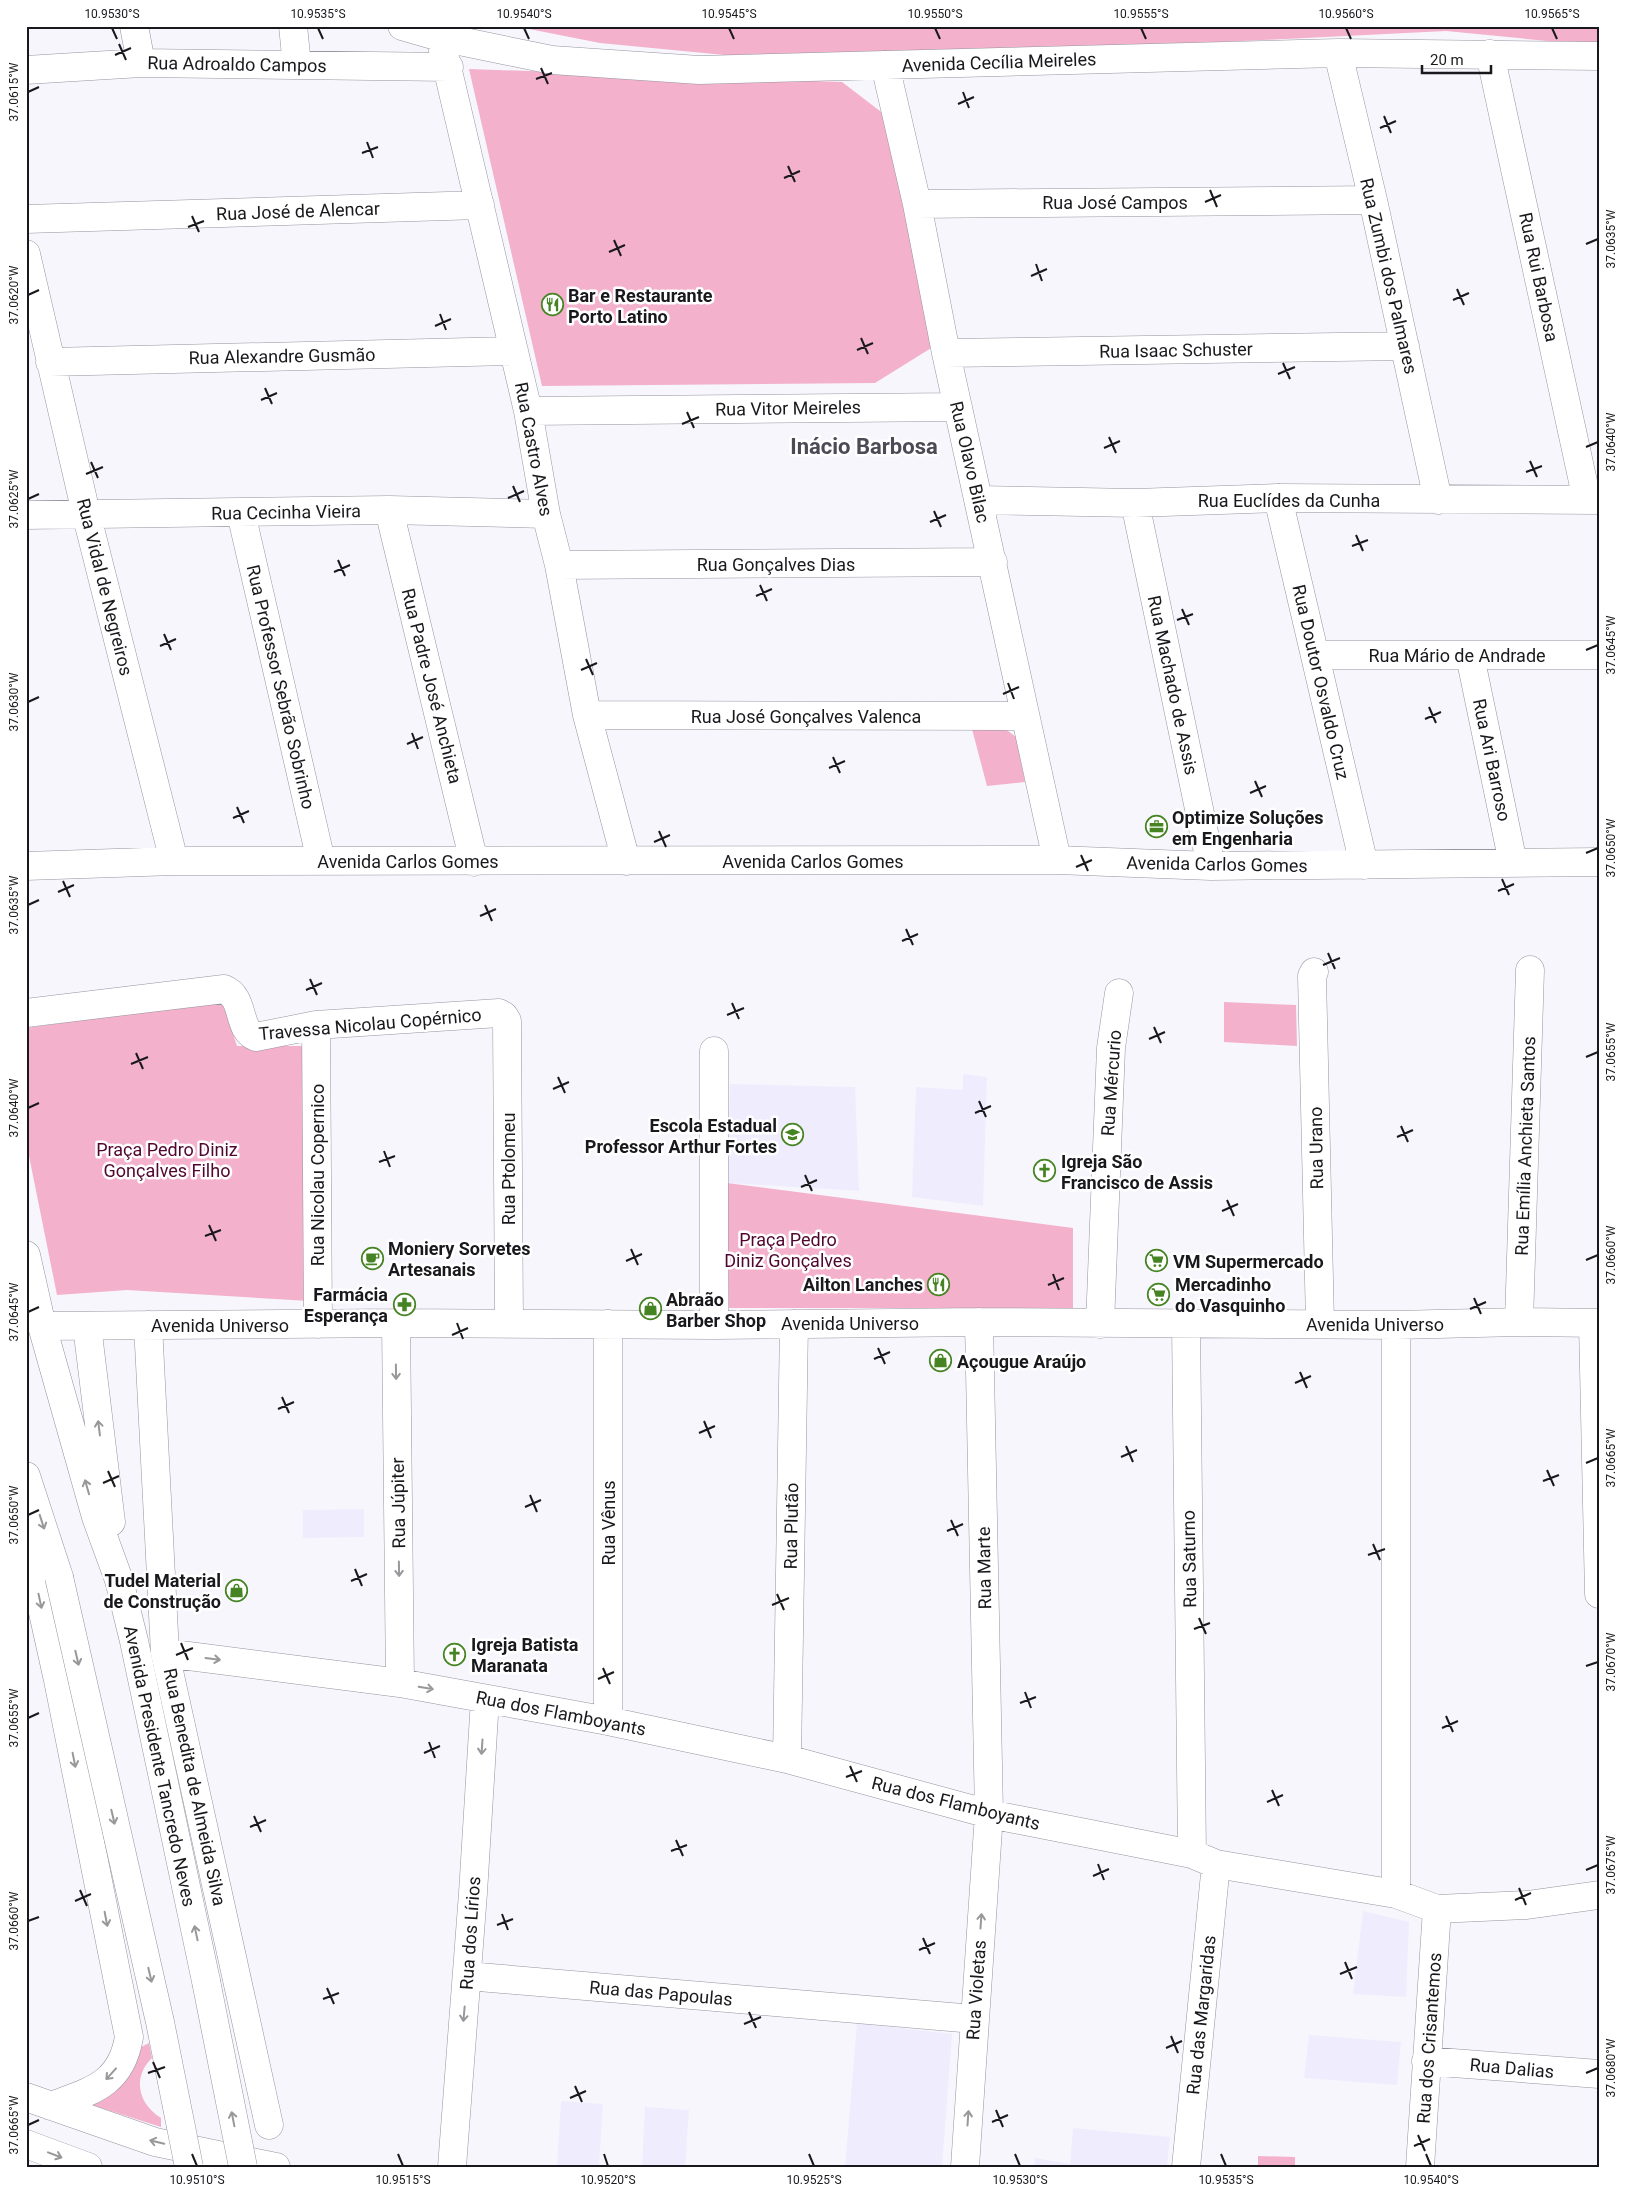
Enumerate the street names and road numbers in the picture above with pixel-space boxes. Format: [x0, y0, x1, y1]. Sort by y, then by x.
street label: Avenida Cecília Meireles [901, 48, 1097, 76]
street label: Rua Adroaldo Campos [147, 52, 327, 76]
street label: Rua Zumbi dos Palmares [1356, 176, 1422, 376]
street label: Rua José Campos [1042, 192, 1188, 213]
street label: Rua José de Alencar [216, 198, 380, 224]
street label: Rua Rui Barbosa [1515, 210, 1563, 344]
street label: Rua Isaac Schuster [1099, 338, 1253, 362]
street label: Rua Alexandre Gusmão [188, 344, 376, 368]
street label: Rua Castro Alves [511, 380, 557, 518]
street label: Rua Vitor Meireles [715, 396, 861, 420]
street label: Rua Olavo Bilac [946, 399, 994, 525]
street label: Rua Euclídes da Cunha [1198, 490, 1380, 511]
street label: Rua Vidal de Negreiros [73, 496, 137, 678]
street label: Rua Cecinha Vieira [211, 500, 361, 524]
street label: Rua Gonçalves Dias [697, 554, 855, 575]
street label: Rua Professor Sebrão Sobrinho [243, 563, 319, 811]
street label: Rua Doutor Osvaldo Cruz [1288, 582, 1354, 782]
street label: Rua Padre José Anchieta [398, 586, 466, 786]
street label: Rua Machado de Assis [1144, 593, 1202, 777]
street label: Rua Mário de Andrade [1368, 645, 1546, 666]
street label: Rua Ari Barroso [1469, 697, 1515, 823]
street label: Rua José Gonçalves Valenca [691, 706, 921, 727]
street label: Avenida Carlos Gomes [317, 851, 499, 872]
street label: Avenida Carlos Gomes [722, 851, 904, 872]
street label: Avenida Carlos Gomes [1126, 852, 1308, 876]
street label: Travessa Nicolau Copérnico [258, 1004, 482, 1044]
street label: Rua Mércurio [1097, 1029, 1125, 1137]
street label: Rua Emília Anchieta Santos [1511, 1036, 1539, 1256]
street label: Rua Nicolau Copernico [307, 1084, 328, 1266]
street label: Rua Urano [1305, 1106, 1327, 1190]
street label: Rua Ptolomeu [498, 1113, 519, 1225]
street label: Avenida Universo [781, 1313, 919, 1334]
street label: Avenida Universo [1306, 1314, 1444, 1335]
street label: Avenida Universo [151, 1315, 289, 1336]
street label: Rua Júpiter [387, 1457, 409, 1549]
street label: Rua Vênus [598, 1480, 619, 1566]
street label: Rua Plutão [780, 1482, 802, 1570]
street label: Rua Saturno [1178, 1510, 1200, 1608]
street label: Rua Marte [973, 1526, 995, 1610]
street label: Avenida Presidente Tancredo Neves [120, 1624, 200, 1908]
street label: Rua Benedita de Almeida Silva [160, 1666, 230, 1908]
street label: Rua dos Flamboyants [474, 1686, 648, 1740]
street label: Rua dos Flamboyants [870, 1772, 1042, 1834]
street label: Rua dos Lírios [456, 1876, 484, 1990]
street label: Rua das Margaridas [1182, 1934, 1220, 2096]
street label: Rua Violetas [962, 1939, 990, 2041]
street label: Rua dos Crisantemos [1413, 1952, 1445, 2124]
street label: Rua das Papoulas [588, 1976, 734, 2010]
street label: Rua Dalias [1469, 2054, 1555, 2082]

